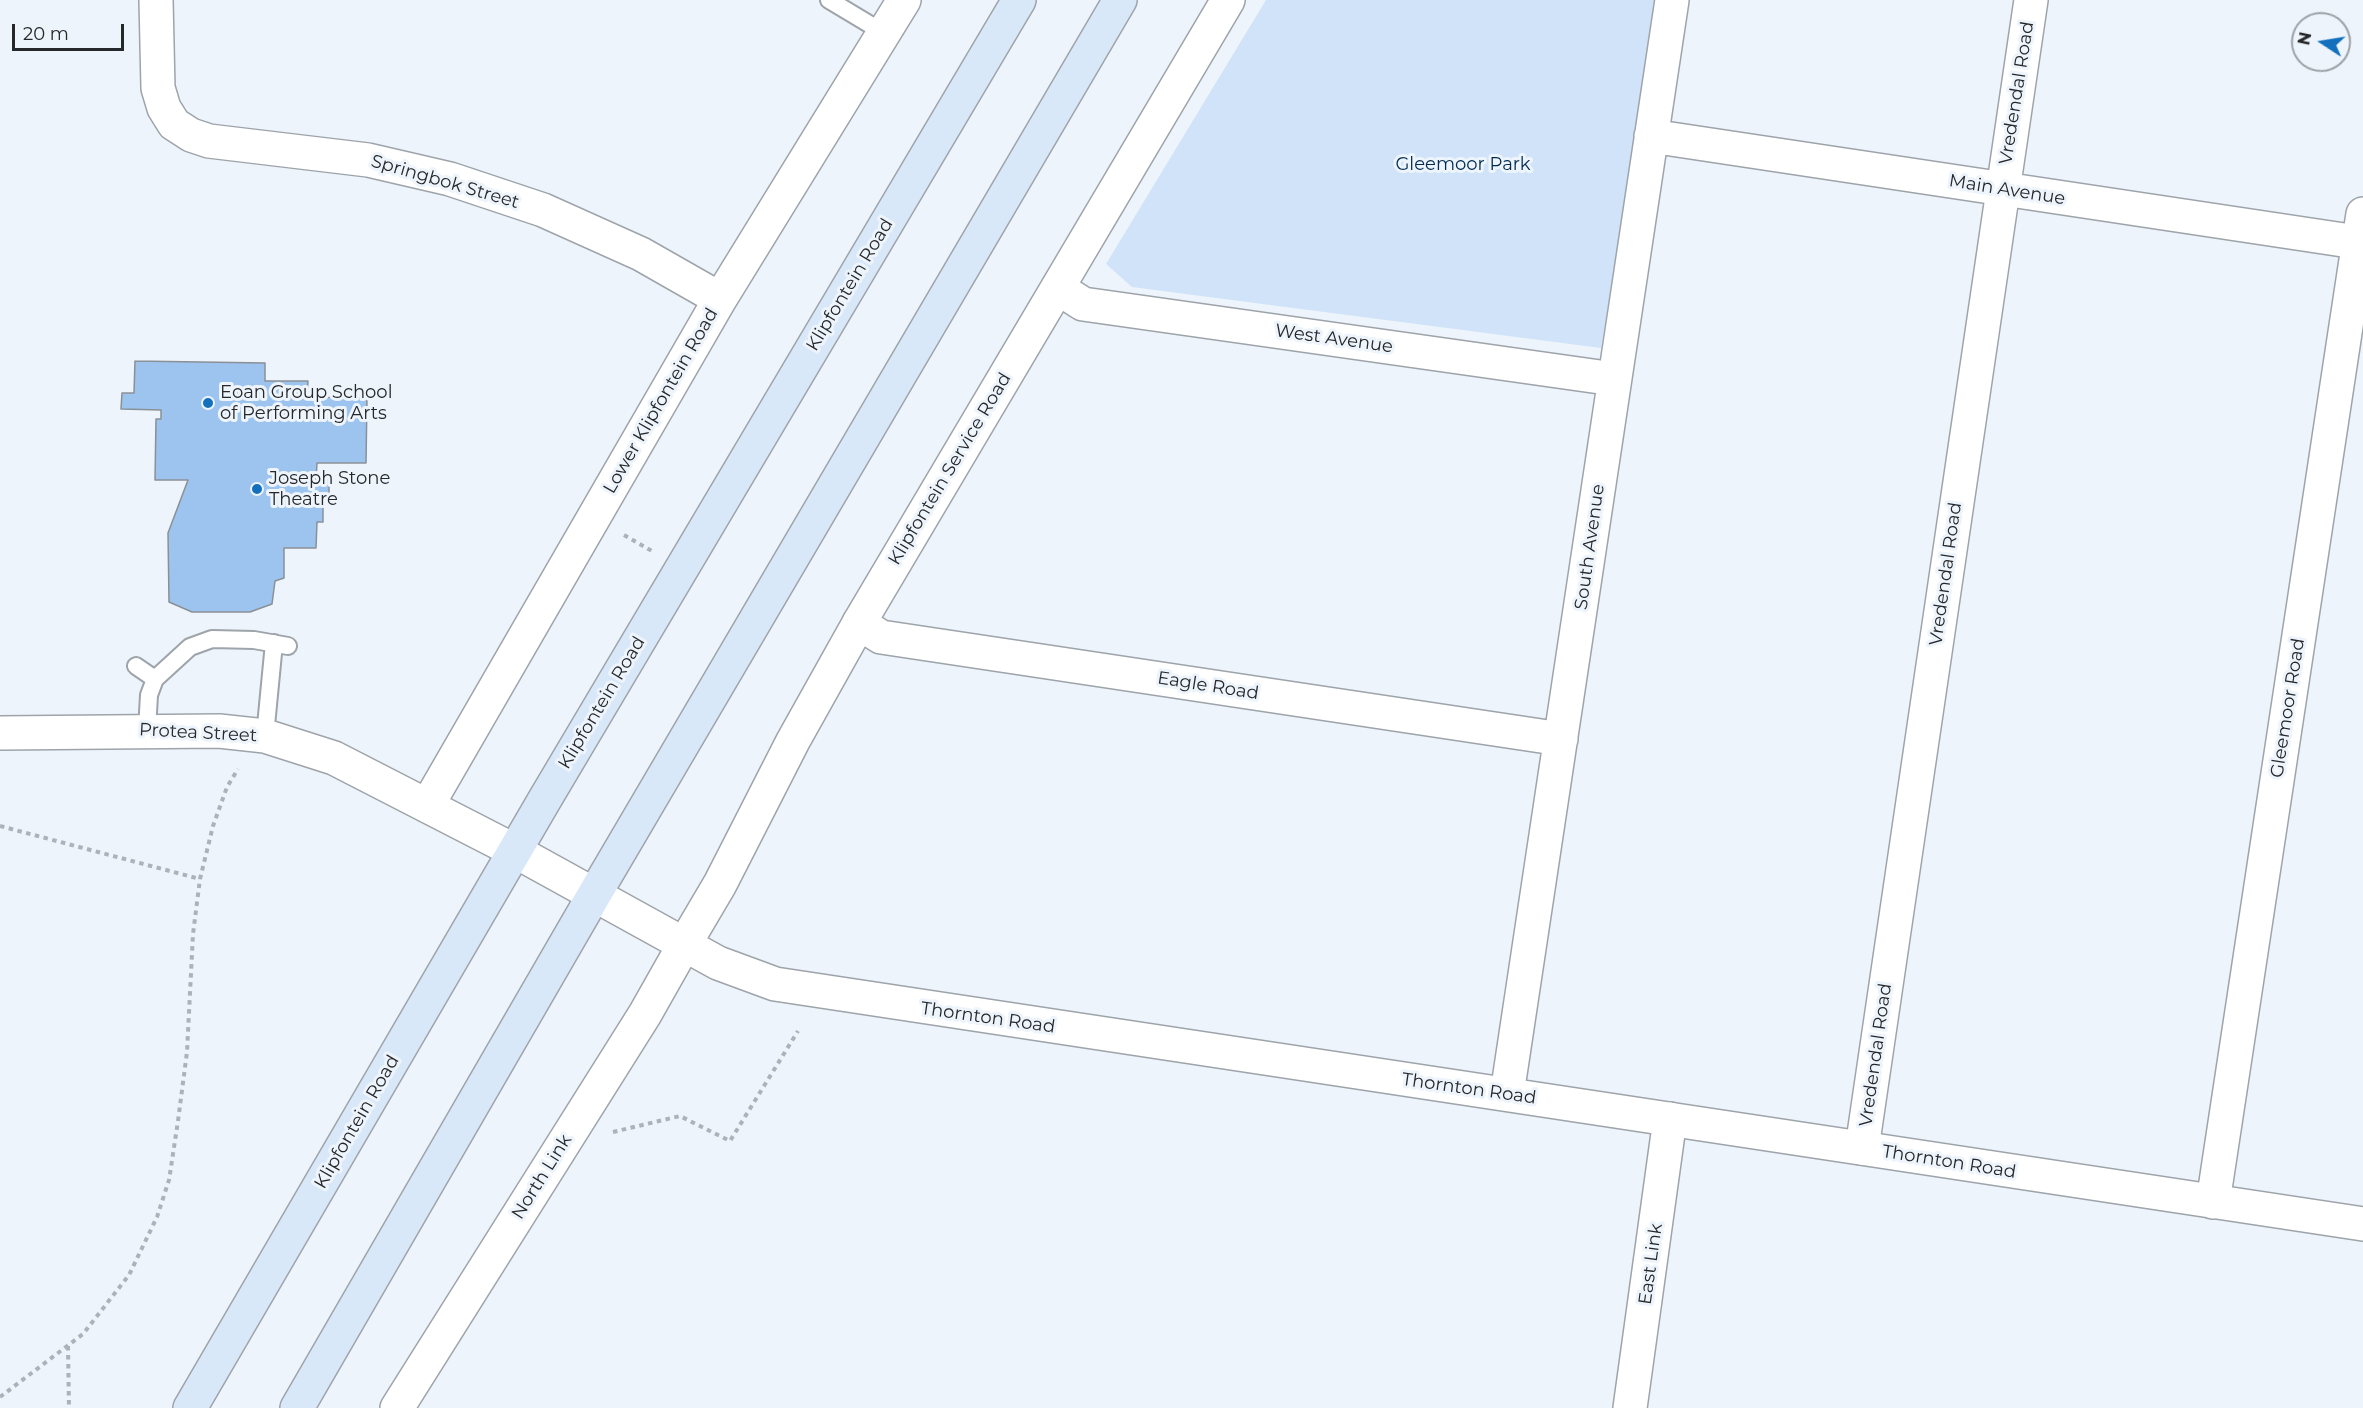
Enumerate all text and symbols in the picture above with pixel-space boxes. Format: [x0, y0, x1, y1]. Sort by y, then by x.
scale bar [15, 12, 128, 50]
north arrow [2291, 12, 2351, 72]
street label: Vredendal Road [1995, 20, 2039, 166]
text: 20 m [23, 23, 69, 45]
text: N [2294, 30, 2315, 47]
street label: Springbok Street [368, 151, 522, 213]
park label: Gleemoor Park [1395, 154, 1531, 176]
street label: Main Avenue [1947, 170, 2067, 210]
street label: Klipfontein Road [802, 215, 898, 355]
street label: Lower Klipfontein Road [599, 304, 723, 498]
street label: West Avenue [1274, 320, 1394, 358]
street label: Klipfontein Service Road [884, 369, 1016, 569]
place label: Eoan Group School of Performing Arts [220, 382, 392, 424]
marker: Eoan Group School of Performing Arts [201, 396, 215, 410]
place label: Joseph Stone Theatre [269, 468, 390, 510]
marker: Joseph Stone Theatre [250, 482, 264, 496]
street label: South Avenue [1570, 483, 1610, 611]
street label: Vredendal Road [1925, 501, 1967, 647]
street label: Klipfontein Road [554, 633, 650, 773]
street label: Gleemoor Road [2266, 637, 2310, 779]
street label: Eagle Road [1156, 667, 1260, 705]
street label: Protea Street [138, 719, 258, 747]
street label: Vredendal Road [1855, 982, 1897, 1128]
street label: Thornton Road [920, 998, 1056, 1038]
street label: Klipfontein Road [310, 1051, 404, 1193]
street label: Thornton Road [1401, 1069, 1537, 1109]
street label: North Link [507, 1131, 577, 1223]
street label: Thornton Road [1881, 1141, 2017, 1183]
street label: East Link [1635, 1222, 1667, 1306]

